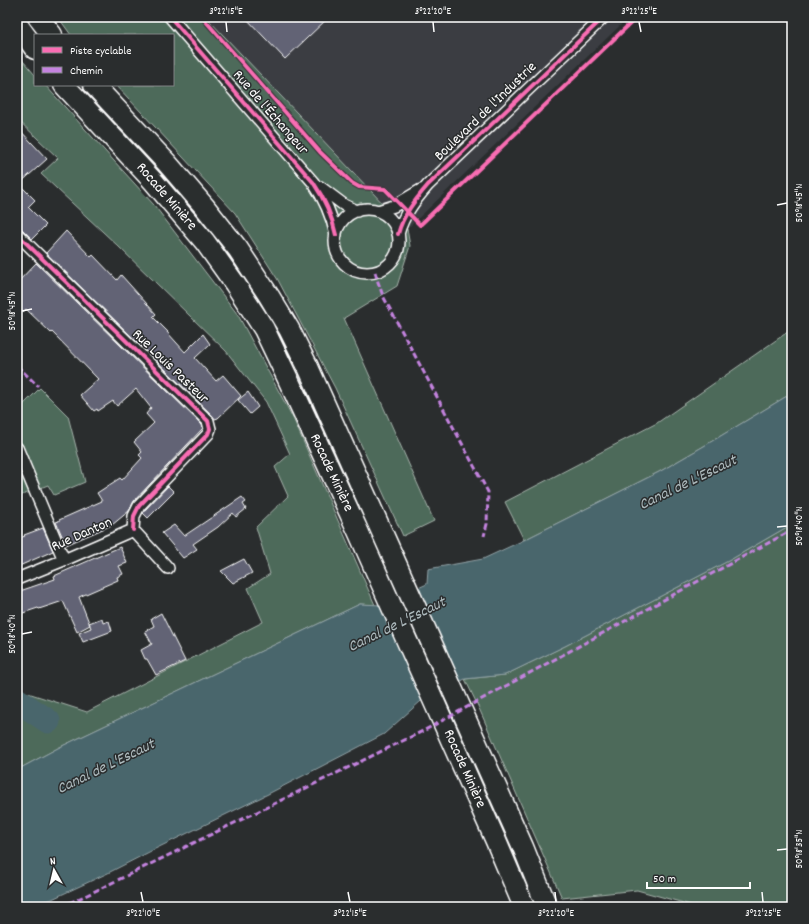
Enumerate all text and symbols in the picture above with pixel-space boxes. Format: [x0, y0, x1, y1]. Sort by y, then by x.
text: 3°22'15"E [209, 5, 243, 19]
text: 3°22'20"E [415, 5, 452, 19]
text: 3°22'25"E [621, 5, 657, 19]
legend [34, 34, 174, 86]
text: Piste cyclable [70, 43, 131, 60]
street label: Boulevard de l'Industrie [430, 57, 543, 167]
text: Chemin [70, 63, 103, 80]
street label: Rue de l'Échangeur [227, 66, 313, 161]
street label: Rocade Minière [130, 158, 202, 236]
text: 50°18'45"N [793, 184, 807, 222]
text: 50°18'45"N [6, 292, 20, 330]
street label: Rue Louis Pasteur [126, 324, 214, 410]
street label: Rocade Minière [303, 430, 359, 516]
water label: Canal de L'Escaut [635, 448, 743, 517]
text: 50°18'40"N [793, 506, 807, 546]
street label: Rue Danton [48, 512, 116, 558]
water label: Canal de L'Escaut [344, 590, 452, 659]
text: 50°18'40"N [6, 614, 20, 654]
street label: Rocade Minière [437, 726, 491, 812]
water label: Canal de L'Escaut [53, 732, 161, 801]
text: 50°18'35"N [793, 829, 807, 869]
north arrow [34, 850, 74, 890]
text: N [49, 854, 57, 870]
scale bar [647, 864, 750, 890]
text: 50 m [653, 871, 676, 888]
text: 3°22'10"E [126, 907, 161, 921]
text: 3°22'15"E [333, 907, 367, 921]
text: 3°22'20"E [538, 907, 575, 921]
text: 3°22'25"E [745, 907, 781, 921]

